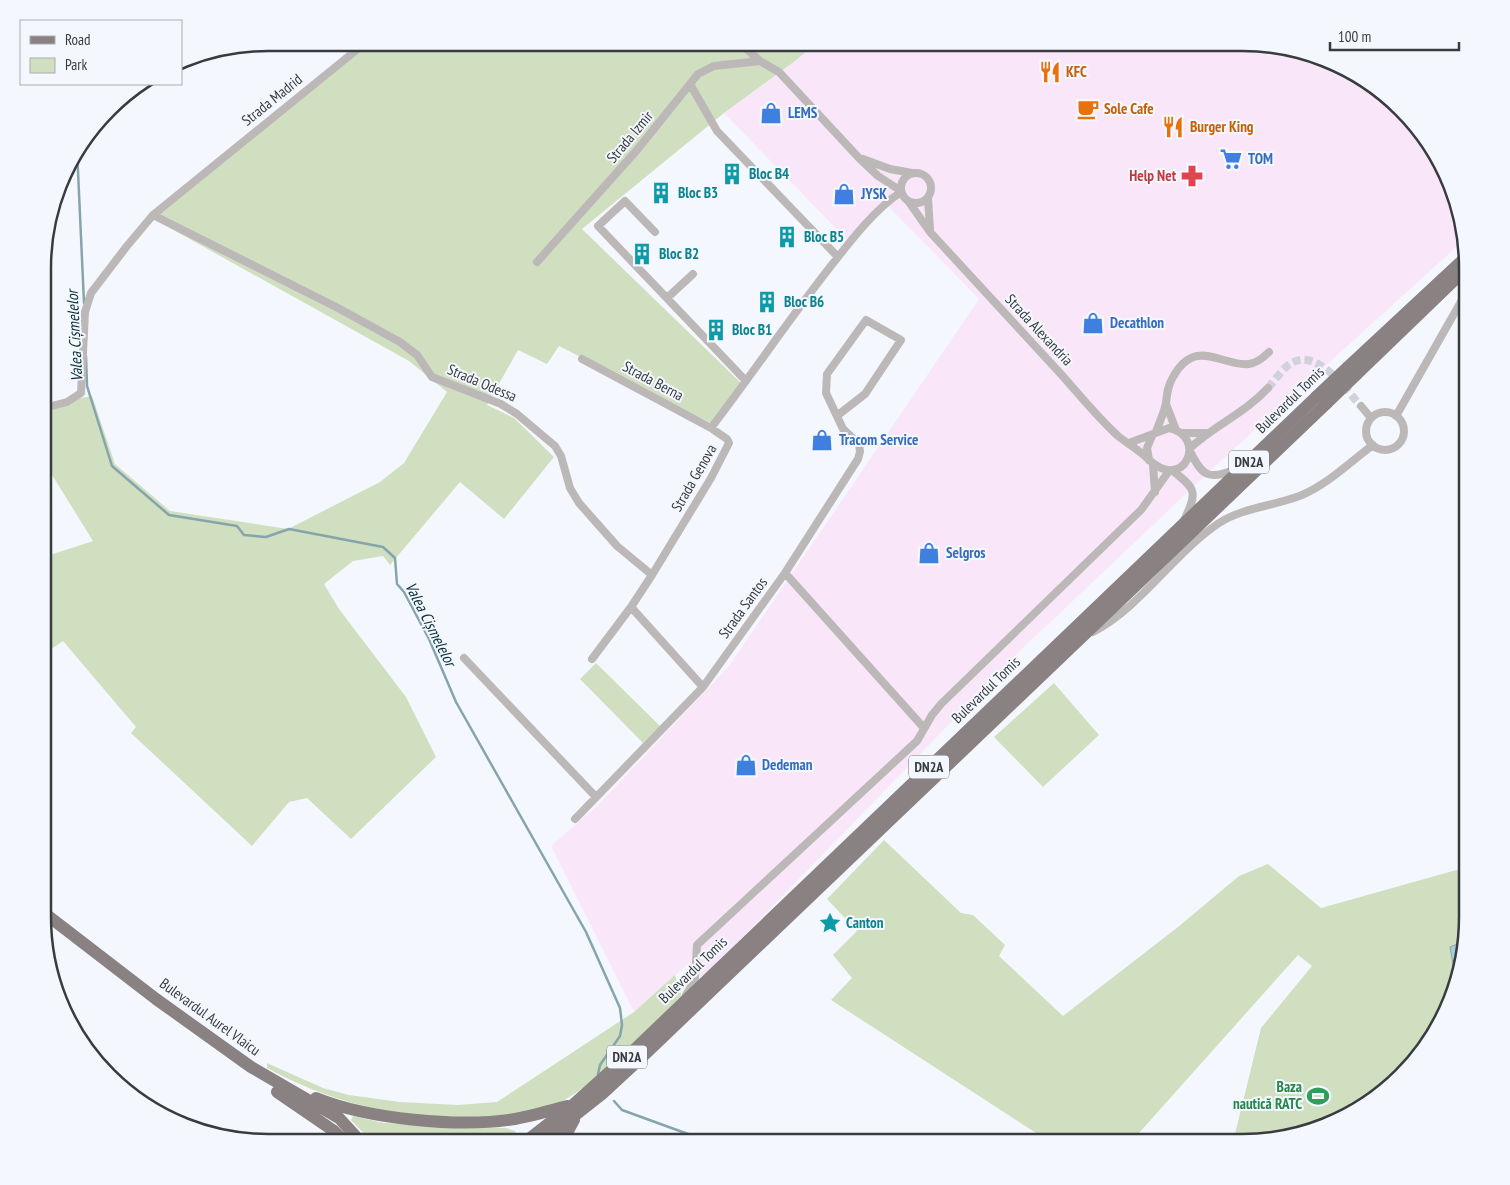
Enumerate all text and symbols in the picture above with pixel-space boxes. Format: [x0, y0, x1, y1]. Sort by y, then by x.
legend [20, 20, 182, 85]
scale bar [1330, 20, 1459, 52]
text: 100 m [1338, 27, 1371, 46]
text: Road [65, 30, 91, 49]
text: Park [65, 55, 87, 74]
restaurant icon: KFC [1037, 59, 1063, 85]
place label: KFC [1066, 62, 1087, 81]
street label: Strada Madrid [238, 69, 306, 130]
cafe icon: Sole Cafe [1075, 96, 1101, 122]
place label: Sole Cafe [1104, 99, 1154, 118]
shop icon: LEMS [758, 100, 784, 126]
place label: LEMS [788, 103, 818, 122]
street label: Strada Izmir [602, 106, 658, 167]
restaurant icon: Burger King [1160, 114, 1186, 140]
place label: Burger King [1190, 117, 1254, 136]
supermarket icon: TOM [1218, 146, 1244, 172]
place label: TOM [1248, 149, 1273, 168]
building icon: Bloc B4 [719, 161, 745, 187]
pharmacy icon: Help Net [1179, 163, 1205, 189]
place label: Bloc B4 [749, 164, 789, 183]
place label: Help Net [1129, 166, 1177, 185]
building icon: Bloc B3 [648, 180, 674, 206]
shop icon: JYSK [831, 181, 857, 207]
place label: Bloc B3 [678, 183, 718, 202]
place label: JYSK [860, 184, 887, 203]
building icon: Bloc B5 [774, 224, 800, 250]
place label: Bloc B5 [804, 227, 844, 246]
building icon: Bloc B2 [629, 241, 655, 267]
place label: Bloc B2 [659, 244, 699, 263]
water label: Valea Cișmelelor [61, 287, 86, 382]
building icon: Bloc B6 [754, 289, 780, 315]
street label: Strada Alexandria [1001, 290, 1077, 369]
place label: Bloc B6 [784, 292, 824, 311]
shop icon: Decathlon [1080, 310, 1106, 336]
place label: Decathlon [1110, 313, 1164, 332]
building icon: Bloc B1 [703, 317, 729, 343]
place label: Bloc B1 [732, 320, 772, 339]
street label: Strada Berna [620, 357, 687, 405]
street label: Strada Odessa [445, 359, 520, 406]
street label: Bulevardul Tomis [1251, 362, 1328, 437]
shop icon: Tracom Service [809, 427, 835, 453]
place label: Tracom Service [839, 430, 918, 449]
street label: Strada Genova [667, 441, 720, 515]
road number: DN2A [1229, 451, 1269, 474]
shop icon: Selgros [916, 540, 942, 566]
place label: Selgros [946, 543, 986, 562]
street label: Strada Santos [714, 573, 771, 642]
water label: Valea Cișmelelor [401, 579, 462, 672]
street label: Bulevardul Tomis [947, 652, 1024, 727]
shop icon: Dedeman [733, 752, 759, 778]
place label: Dedeman [762, 755, 813, 774]
road number: DN2A [909, 756, 949, 779]
place icon: Canton [817, 910, 843, 936]
place label: Canton [846, 913, 884, 932]
street label: Bulevardul Tomis [654, 932, 731, 1007]
street label: Bulevardul Aurel Vlaicu [156, 974, 264, 1060]
road number: DN2A [607, 1046, 647, 1068]
place label: Baza nautică RATC [1233, 1077, 1302, 1113]
sports icon: Baza nautică RATC [1305, 1083, 1331, 1109]

